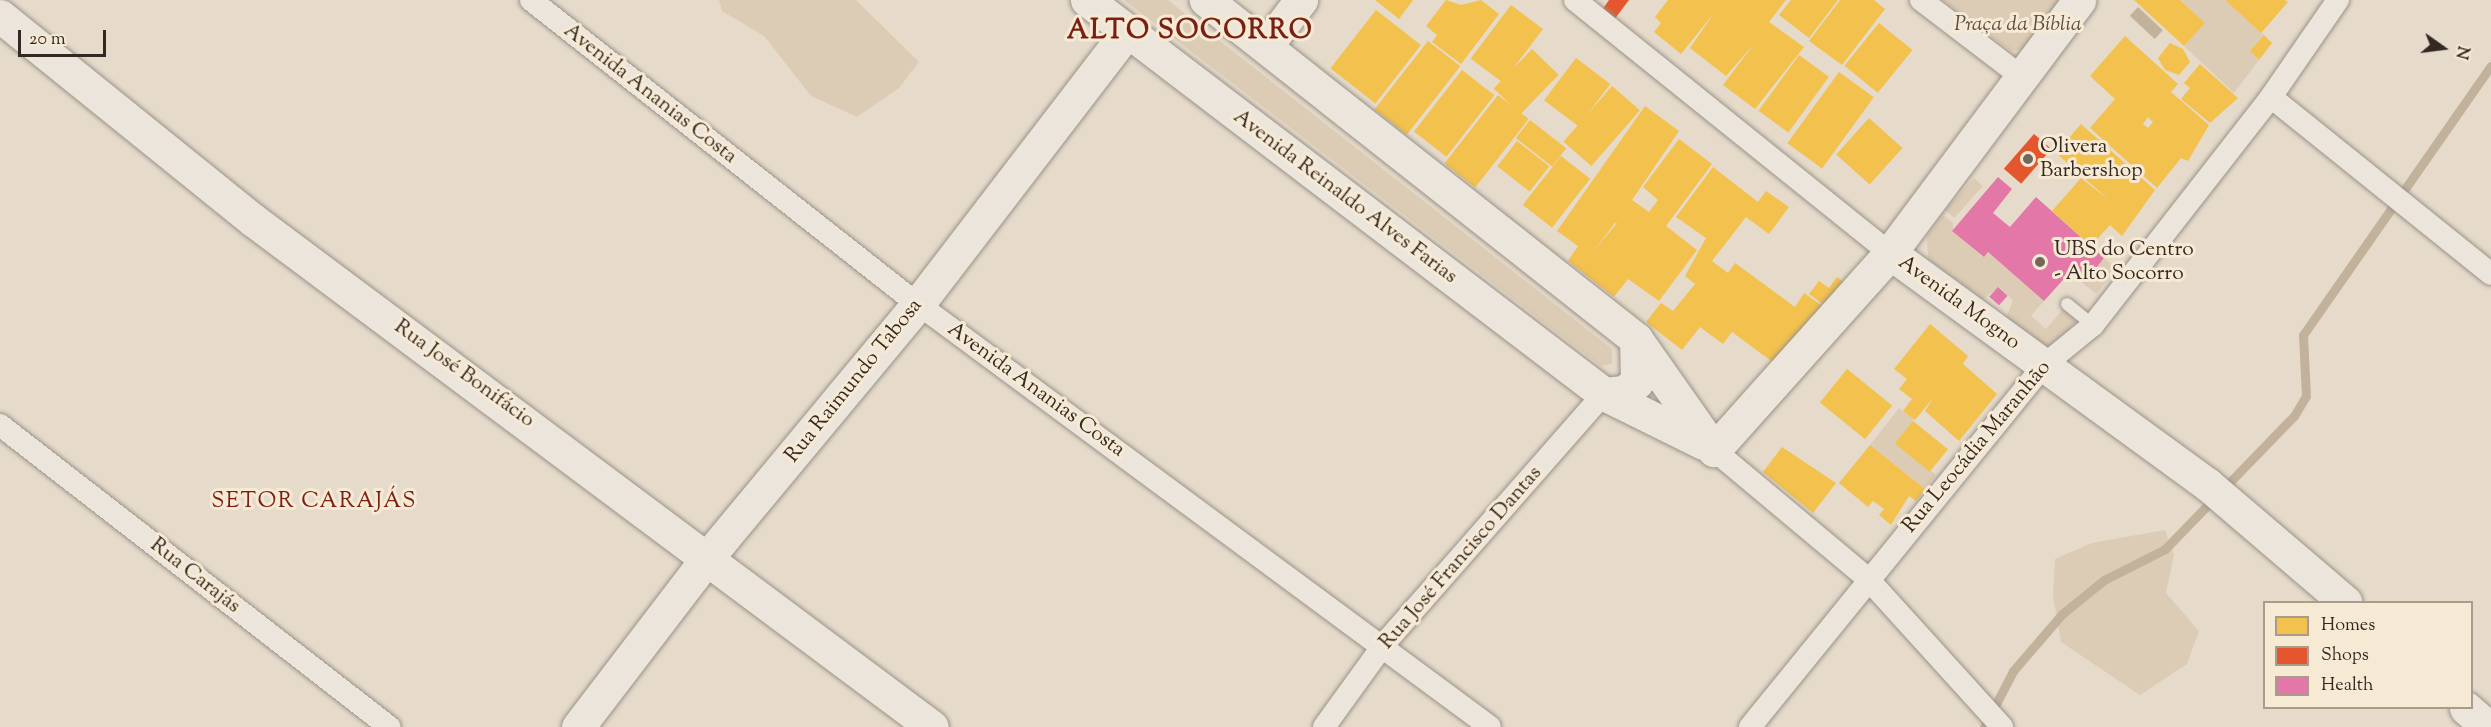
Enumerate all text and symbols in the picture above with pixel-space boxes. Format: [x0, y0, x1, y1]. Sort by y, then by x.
park label: Praça da Bíblia [1954, 12, 2082, 38]
district label: ALTO SOCORRO [1067, 16, 1313, 48]
scale bar [21, 18, 110, 56]
street label: Avenida Ananias Costa [558, 18, 742, 170]
north arrow [2413, 18, 2473, 78]
text: 20 m [29, 27, 66, 53]
text: N [2448, 43, 2474, 61]
street label: Avenida Reinaldo Alves Farias [1228, 104, 1462, 290]
place label: Olivera Barbershop [2040, 134, 2143, 184]
marker: Olivera Barbershop [2021, 152, 2035, 166]
place label: UBS do Centro - Alto Socorro [2054, 237, 2194, 287]
street label: Avenida Mogno [1893, 250, 2025, 356]
marker: UBS do Centro - Alto Socorro [2031, 253, 2049, 271]
street label: Rua Raimundo Tabosa [780, 294, 928, 468]
street label: Rua José Bonifácio [389, 315, 539, 433]
street label: Avenida Ananias Costa [942, 317, 1130, 463]
street label: Rua Leocádia Maranhão [1897, 356, 2057, 538]
street label: Rua José Francisco Dantas [1375, 461, 1547, 655]
district label: SETOR CARAJÁS [211, 490, 417, 516]
street label: Rua Carajás [145, 533, 245, 619]
legend [2263, 601, 2473, 709]
text: Homes [2321, 613, 2375, 639]
text: Shops [2321, 643, 2369, 669]
text: Health [2321, 673, 2374, 699]

